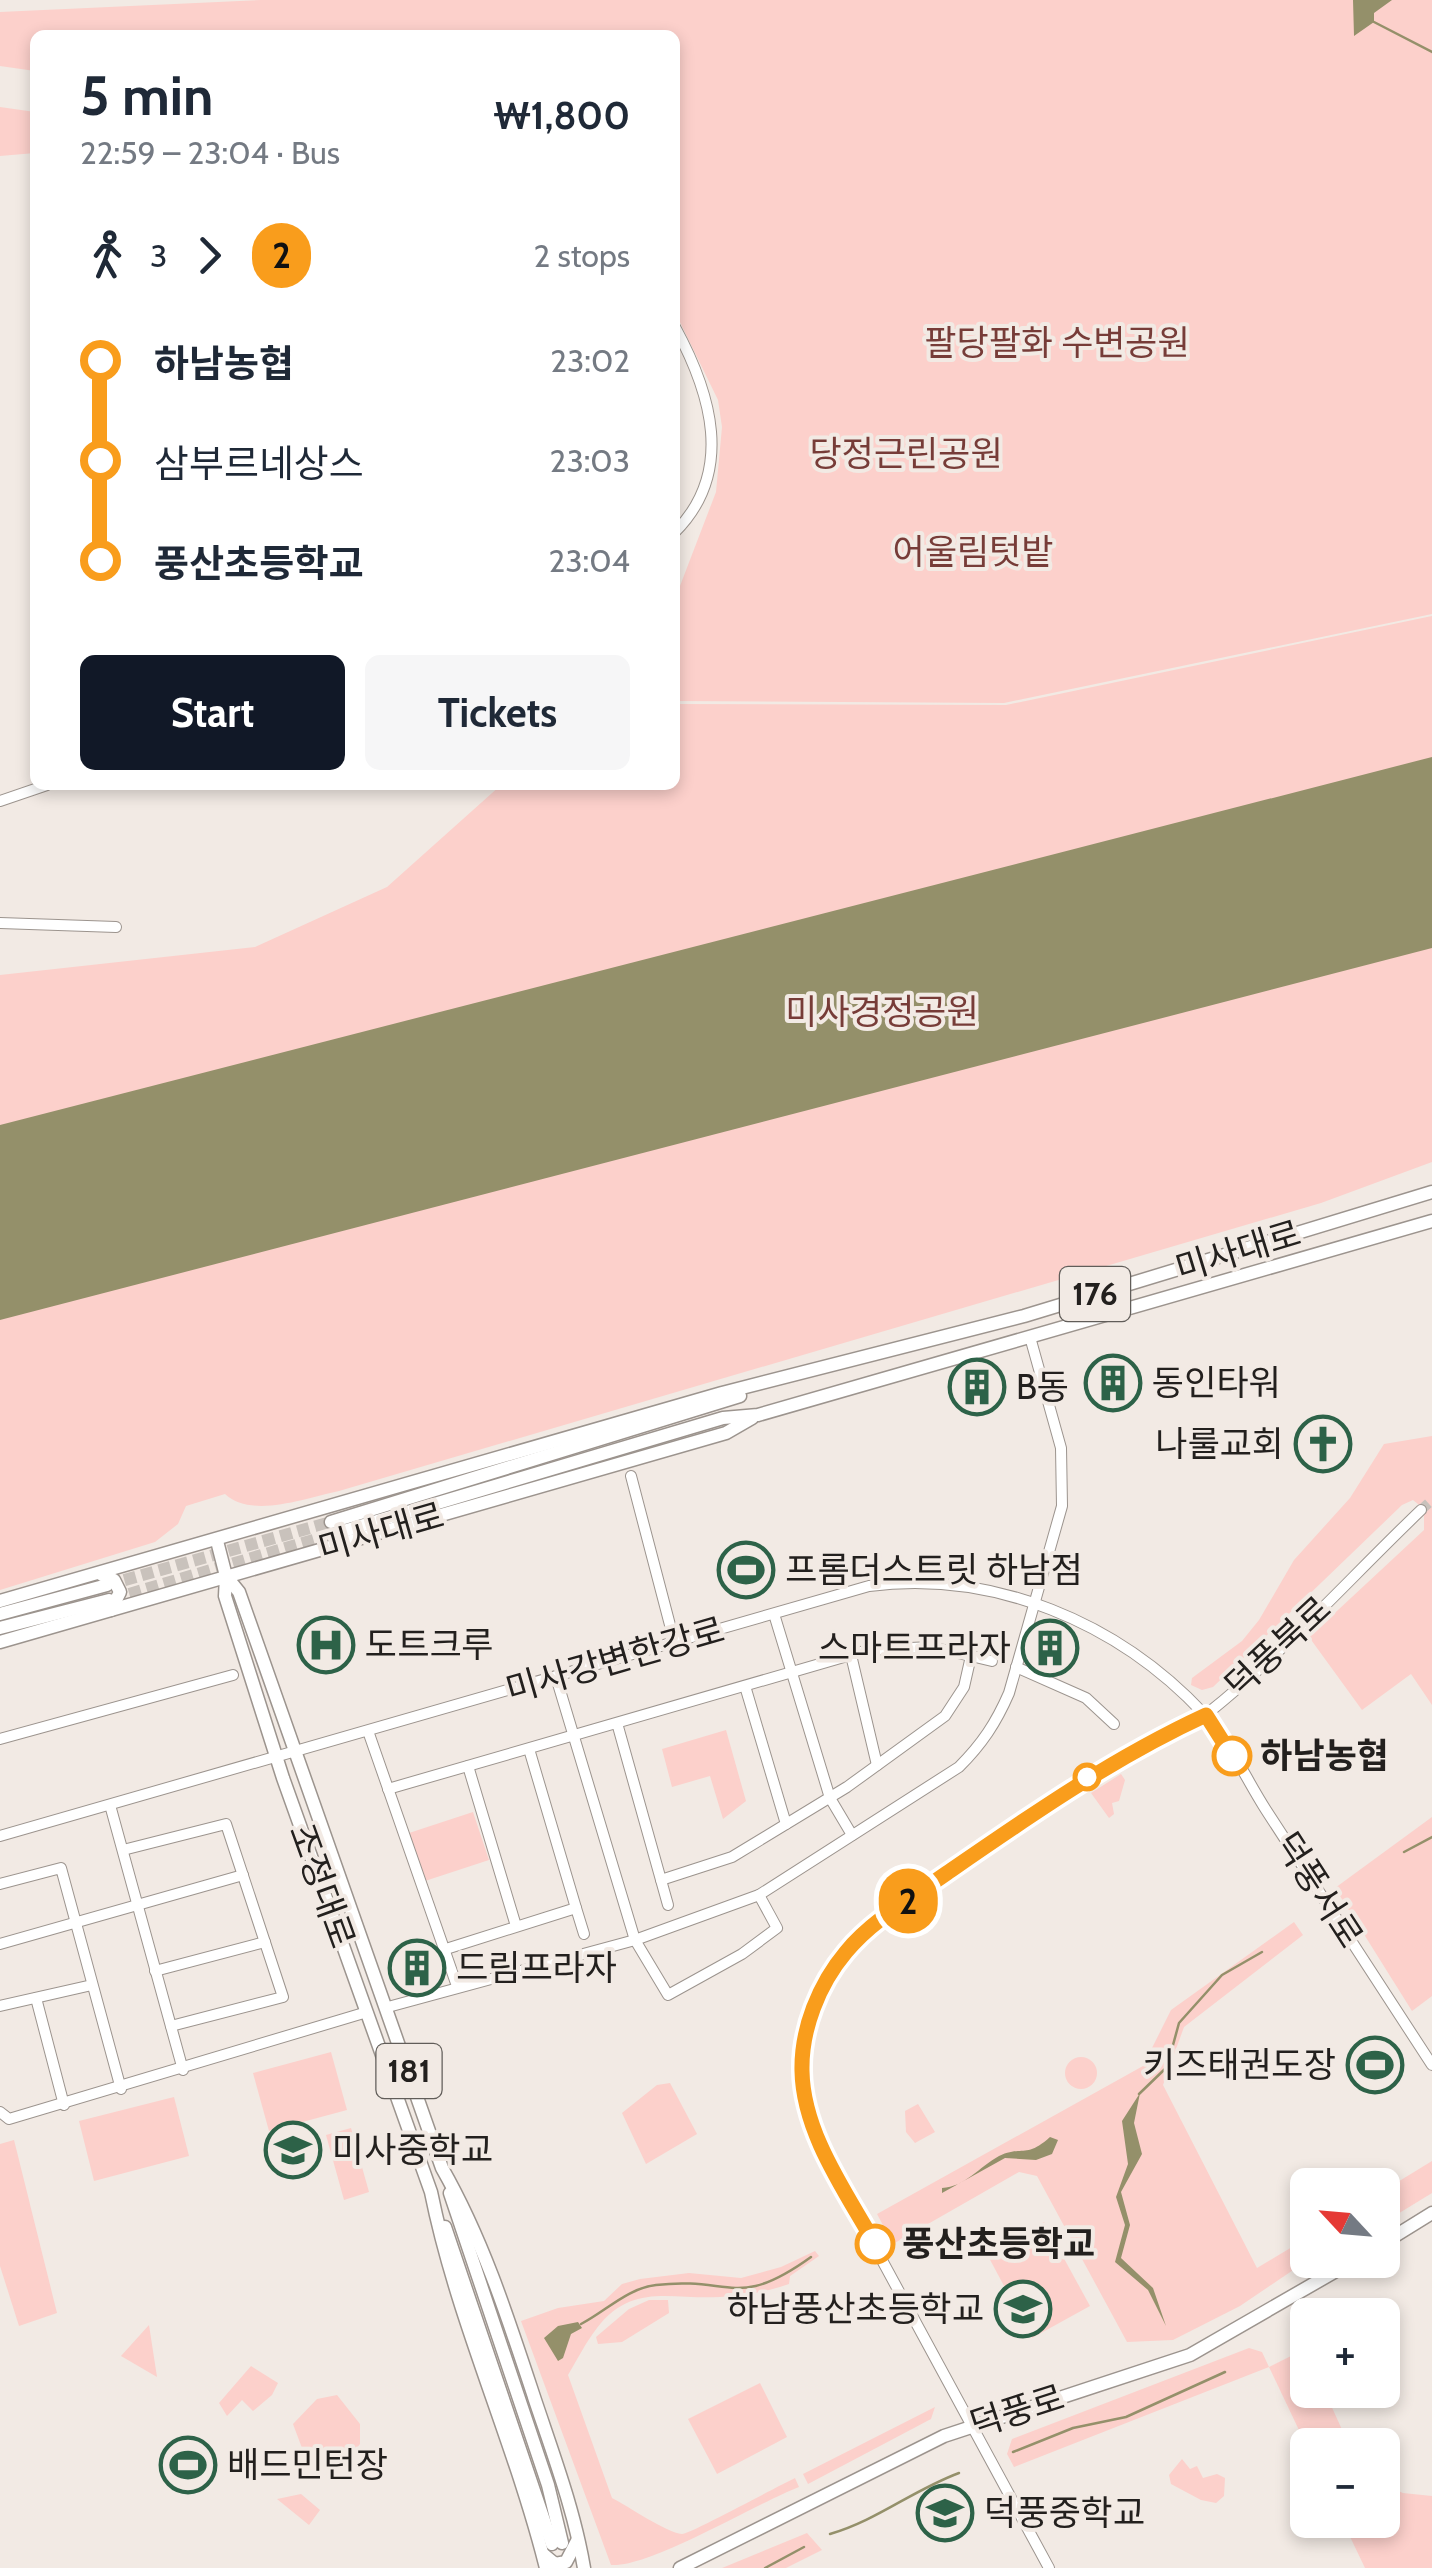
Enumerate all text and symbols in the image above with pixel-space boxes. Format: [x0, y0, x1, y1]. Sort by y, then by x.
text: 5 min [80, 62, 213, 129]
text: ₩1,800 [494, 92, 630, 139]
text: 22:59 – 23:04 · Bus [80, 133, 340, 172]
icon: walk [80, 228, 135, 283]
icon: forward [182, 228, 237, 283]
text: 2 [272, 234, 291, 277]
text: 3 [150, 236, 167, 275]
text: 2 stops [533, 236, 630, 275]
park label: 팔당팔화 수변공원 [924, 321, 1190, 364]
text: 하남농협 [154, 340, 294, 387]
text: 23:02 [550, 341, 630, 380]
park label: 당정근린공원 [809, 432, 1003, 475]
text: 삼부르네상스 [154, 440, 364, 487]
text: 23:03 [550, 441, 630, 480]
park label: 어울림텃밭 [892, 530, 1054, 573]
text: 풍산초등학교 [154, 540, 364, 587]
text: 23:04 [548, 541, 630, 580]
button: Start [80, 655, 345, 770]
button: Tickets [365, 655, 630, 770]
park label: 미사경정공원 [785, 990, 979, 1033]
street label: 미사대로 [1170, 1211, 1306, 1290]
road number: 176 [1060, 1267, 1130, 1321]
building icon: 동인타워 [1083, 1353, 1143, 1413]
building icon: B동 [947, 1357, 1007, 1417]
place label: 동인타워 [1152, 1361, 1281, 1404]
place label: B동 [1016, 1365, 1069, 1408]
church icon: 나룰교회 [1293, 1414, 1353, 1474]
place label: 나룰교회 [1155, 1422, 1284, 1465]
street label: 미사대로 [313, 1493, 449, 1570]
sports icon: 프롬더스트릿 하남점 [716, 1540, 776, 1600]
place label: 프롬더스트릿 하남점 [785, 1548, 1083, 1591]
street label: 덕풍북로 [1216, 1587, 1339, 1706]
street label: 미사강변한강로 [501, 1608, 729, 1711]
hospital icon: 도트크루 [296, 1615, 356, 1675]
building icon: 스마트프라자 [1020, 1618, 1080, 1678]
place label: 도트크루 [365, 1623, 494, 1666]
place label: 스마트프라자 [818, 1626, 1011, 1669]
place label: 하남농협 [1260, 1734, 1389, 1777]
marker: 하남농협 [1213, 1737, 1251, 1775]
unlabelled marker [1074, 1764, 1100, 1790]
street label: 조정대로 [280, 1818, 365, 1954]
street label: 덕풍서로 [1266, 1824, 1373, 1955]
line badge: 2 [876, 1868, 940, 1934]
text: 2 [899, 1880, 917, 1923]
building icon: 드림프라자 [387, 1938, 447, 1998]
place label: 드림프라자 [456, 1946, 617, 1989]
sports icon: 키즈태권도장 [1345, 2035, 1405, 2095]
place label: 키즈태권도장 [1143, 2043, 1336, 2086]
road number: 181 [376, 2044, 442, 2098]
school or university icon: 미사중학교 [263, 2120, 323, 2180]
place label: 미사중학교 [332, 2128, 493, 2171]
north arrow [1290, 2168, 1400, 2278]
map controls [1290, 2168, 1400, 2538]
place label: 풍산초등학교 [902, 2222, 1095, 2265]
marker: 풍산초등학교 [856, 2225, 894, 2263]
school or university icon: 하남풍산초등학교 [993, 2279, 1053, 2339]
place label: 하남풍산초등학교 [726, 2287, 984, 2330]
button: + [1290, 2298, 1400, 2408]
street label: 덕풍로 [964, 2375, 1069, 2446]
button: − [1290, 2428, 1400, 2538]
sports icon: 배드민턴장 [158, 2435, 218, 2495]
place label: 배드민턴장 [227, 2443, 388, 2486]
school or university icon: 덕풍중학교 [915, 2483, 975, 2543]
place label: 덕풍중학교 [984, 2491, 1145, 2534]

